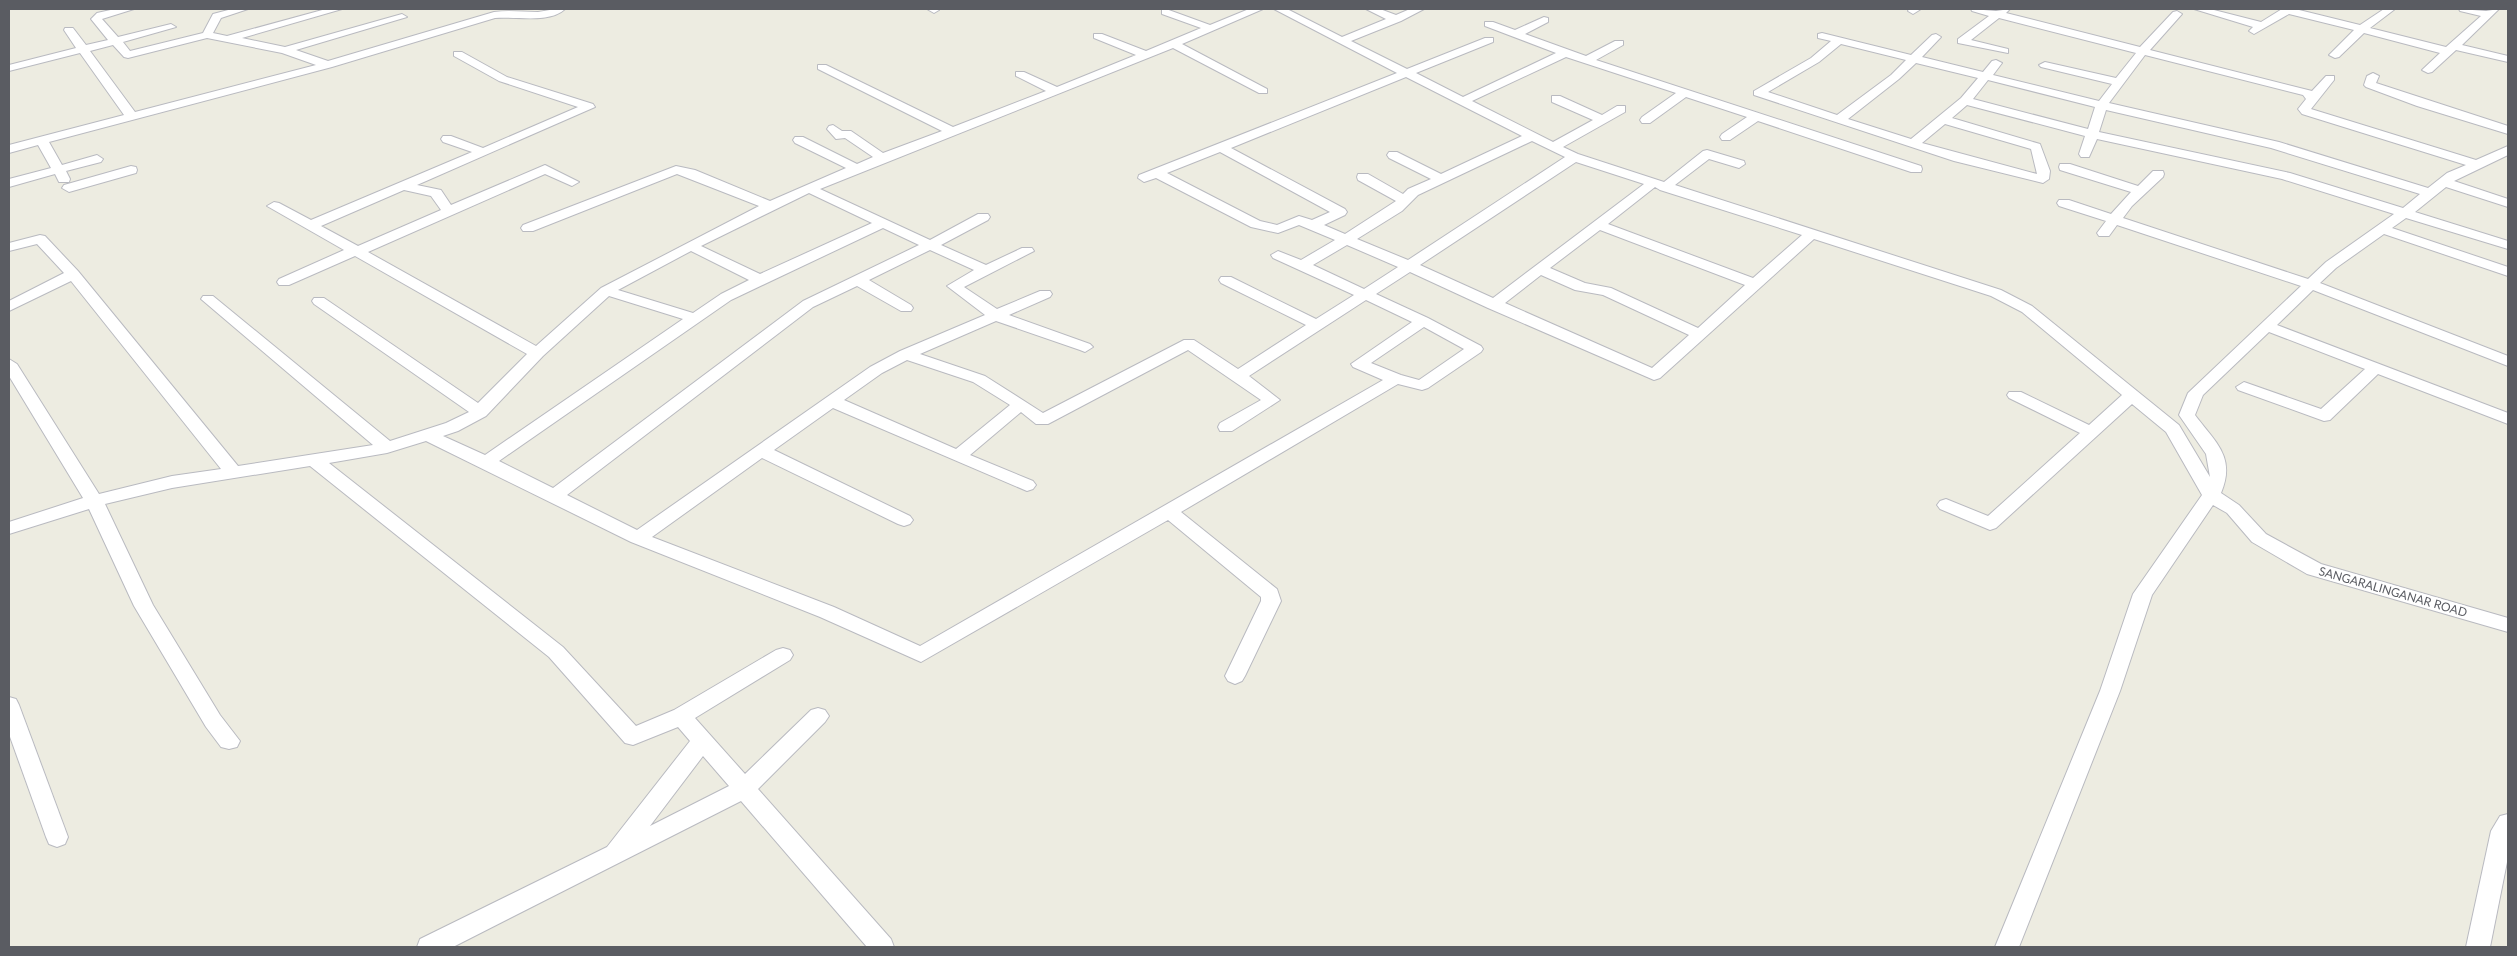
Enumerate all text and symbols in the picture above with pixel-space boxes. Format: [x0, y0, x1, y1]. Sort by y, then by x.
street label: SANGARALINGANAR ROAD [2317, 563, 2469, 620]

